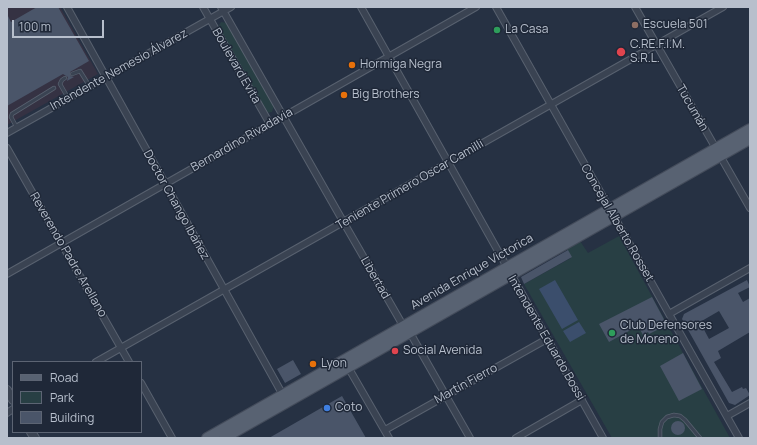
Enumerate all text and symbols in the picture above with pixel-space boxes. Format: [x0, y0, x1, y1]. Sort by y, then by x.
scale bar [14, 12, 106, 38]
text: 100 m [19, 18, 51, 35]
place label: Escuela 501 [643, 18, 708, 32]
marker: Escuela 501 [630, 20, 640, 30]
place label: La Casa [505, 23, 548, 37]
marker: La Casa [492, 25, 502, 35]
street label: Intendente Nemesio Álvarez [48, 26, 190, 114]
street label: Boulevard Evita [209, 26, 263, 106]
place label: C.RE.F.I.M. S.R.L. [630, 38, 685, 66]
marker: C.RE.F.I.M. S.R.L. [615, 46, 627, 58]
place label: Hormiga Negra [360, 58, 442, 72]
marker: Hormiga Negra [347, 60, 357, 70]
street label: Tucumán [673, 82, 711, 134]
place label: Big Brothers [352, 88, 420, 102]
marker: Big Brothers [339, 90, 349, 100]
street label: Bernardino Rivadavia [189, 105, 295, 175]
street label: Teniente Primero Oscar Camilli [334, 137, 486, 233]
street label: Doctor Chango Ibáñez [140, 148, 212, 262]
street label: Concejal Alberto Rosset [578, 162, 656, 284]
street label: Reverendo Padre Arellano [26, 190, 110, 320]
street label: Avenida Enrique Victorica [408, 231, 536, 313]
street label: Libertad [357, 255, 393, 301]
street label: Intendente Eduardo Bossi [504, 273, 588, 403]
place label: Club Defensores de Moreno [620, 319, 712, 347]
marker: Club Defensores de Moreno [607, 328, 617, 338]
place label: Social Avenida [403, 344, 482, 358]
marker: Social Avenida [390, 346, 400, 356]
place label: Lyon [321, 357, 347, 371]
marker: Lyon [308, 359, 318, 369]
legend [12, 361, 142, 433]
street label: Martín Fierro [432, 361, 500, 407]
text: Road [50, 369, 78, 386]
text: Park [50, 389, 74, 406]
place label: Coto [335, 401, 362, 415]
marker: Coto [322, 403, 332, 413]
text: Building [50, 409, 94, 426]

